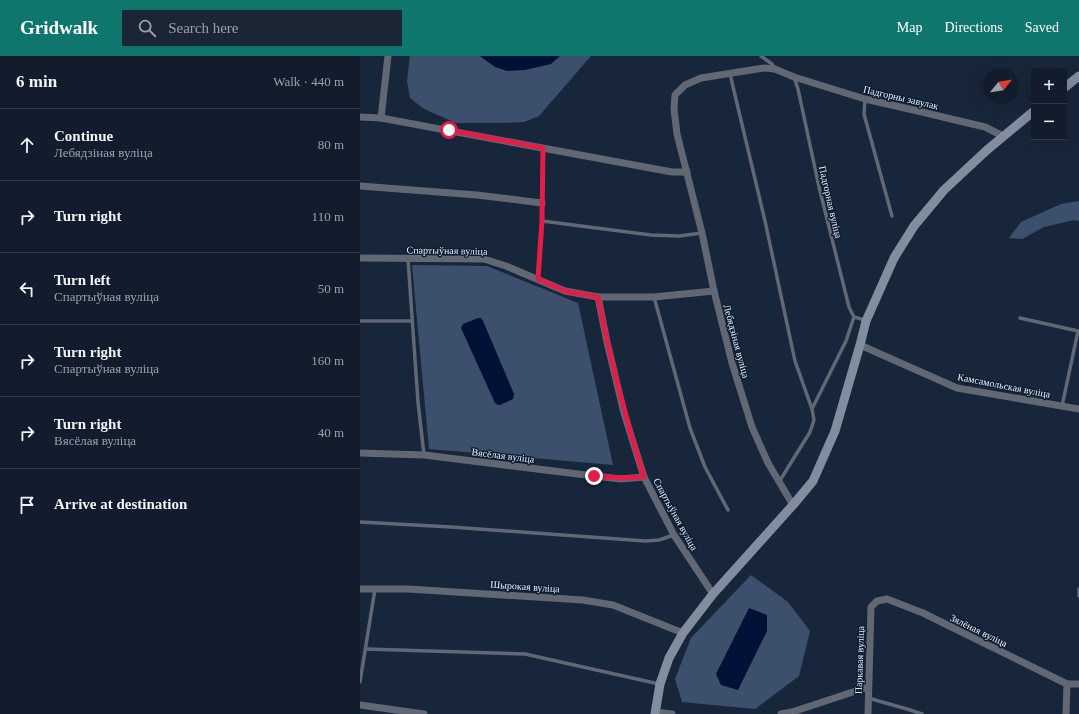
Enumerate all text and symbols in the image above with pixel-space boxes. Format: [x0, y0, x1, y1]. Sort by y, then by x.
search box [122, 10, 402, 46]
text: Gridwalk [20, 17, 98, 38]
icon: search [136, 17, 158, 39]
text: Search here [168, 20, 239, 36]
text: Map [897, 20, 922, 35]
text: Directions [944, 20, 1003, 35]
text: Saved [1025, 20, 1059, 35]
north arrow [983, 68, 1019, 104]
map controls [1031, 68, 1067, 140]
button: + [1031, 68, 1067, 104]
text: 6 min [16, 72, 57, 91]
text: Walk · 440 m [273, 74, 344, 89]
street label: Падгорны завулак [862, 83, 940, 112]
button: − [1031, 104, 1067, 140]
route start [440, 121, 458, 139]
text: Continue [54, 128, 113, 144]
icon: ahead [16, 134, 38, 156]
text: 80 m [318, 137, 344, 152]
text: Лебядзіная вуліца [54, 145, 153, 160]
street label: Падгорная вуліца [817, 165, 844, 240]
icon: right [16, 206, 38, 228]
text: Turn right [54, 208, 121, 224]
text: 110 m [312, 209, 344, 224]
street label: Спартыўная вуліца [406, 244, 488, 257]
text: Turn left [54, 272, 111, 288]
icon: left [16, 278, 38, 300]
text: 50 m [318, 281, 344, 296]
text: Спартыўная вуліца [54, 289, 159, 304]
street label: Лебядзіная вуліца [721, 303, 752, 380]
text: Turn right [54, 344, 121, 360]
icon: right [16, 350, 38, 372]
text: 160 m [311, 353, 344, 368]
text: Спартыўная вуліца [54, 361, 159, 376]
street label: Камсамольская вуліца [957, 371, 1052, 400]
text: Turn right [54, 416, 121, 432]
icon: right [16, 422, 38, 444]
text: 40 m [318, 425, 344, 440]
text: Вясёлая вуліца [54, 433, 136, 448]
street label: Вясёлая вуліца [471, 446, 536, 465]
route end [585, 467, 603, 485]
street label: Спартыўная вуліца [651, 476, 700, 553]
icon: arrive [16, 494, 38, 516]
text: Arrive at destination [54, 496, 187, 512]
street label: Шырокая вуліца [490, 579, 561, 594]
street label: Зялёная вуліца [948, 612, 1010, 649]
street label: Паркавая вуліца [853, 625, 866, 694]

